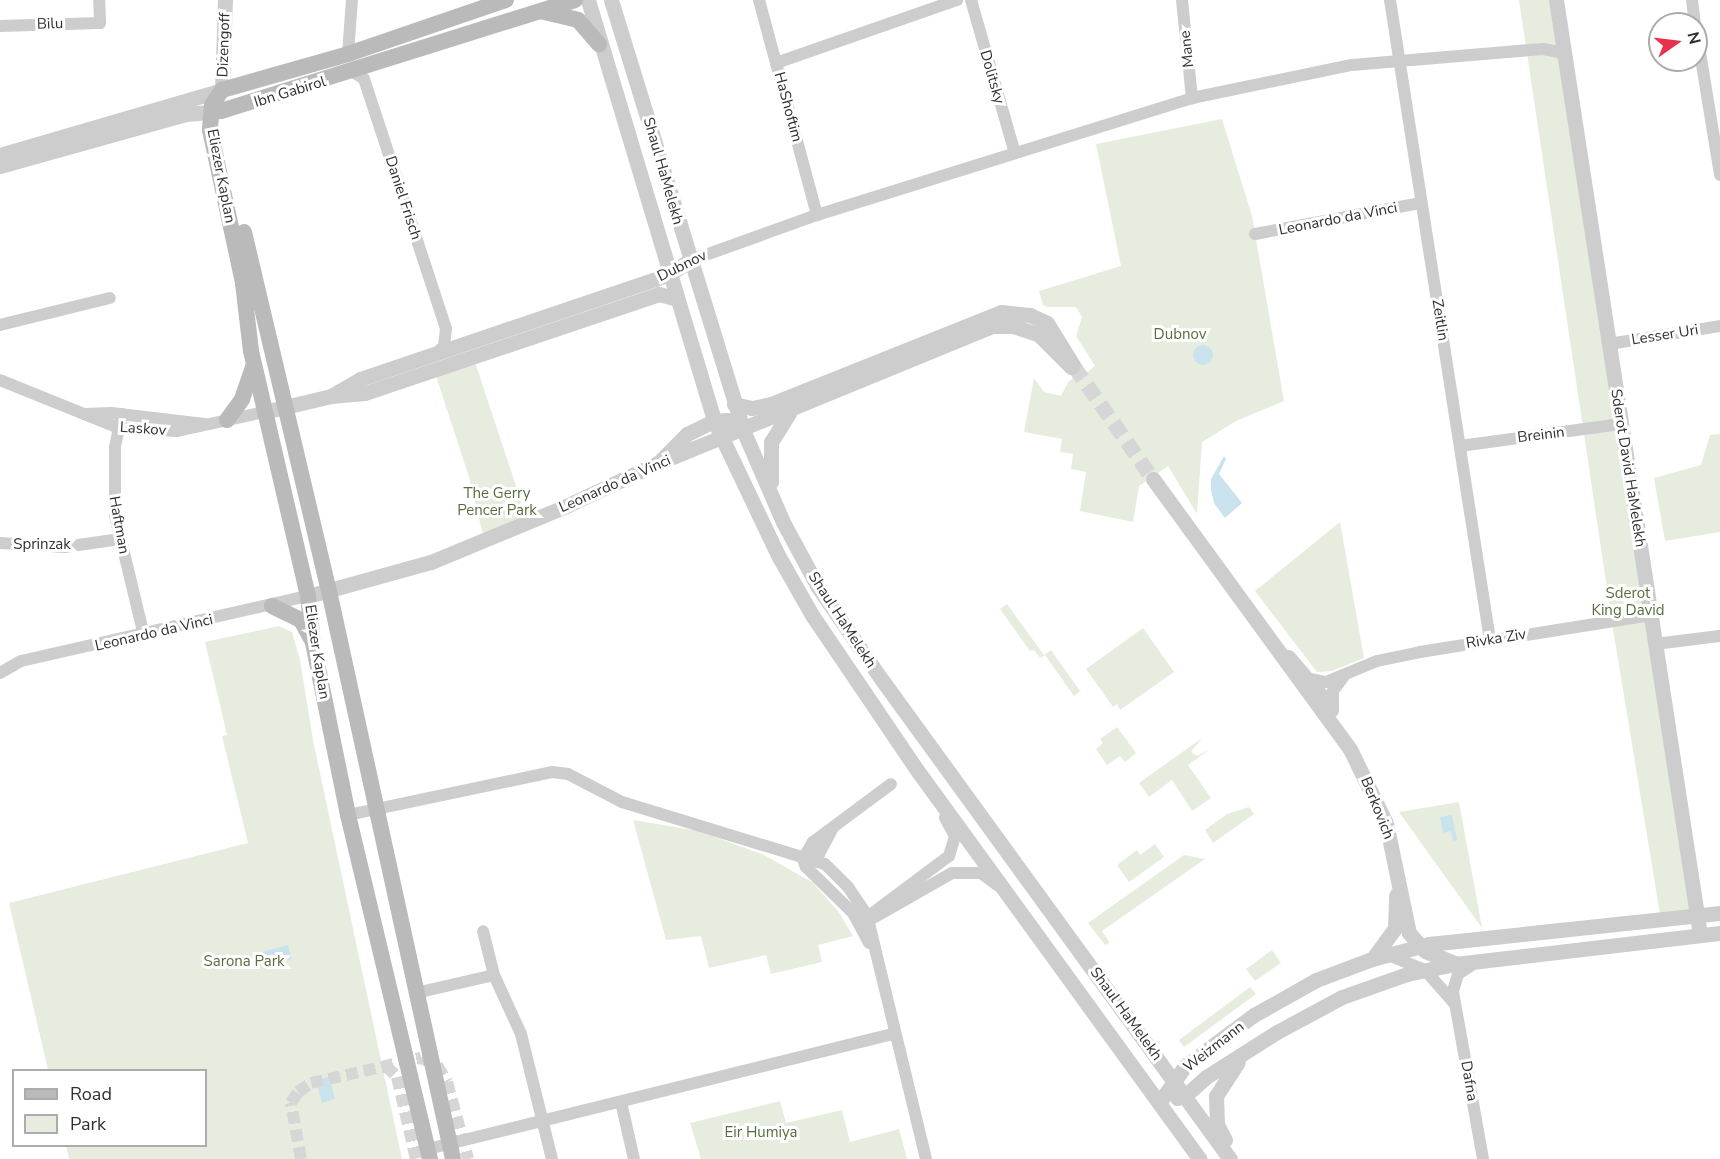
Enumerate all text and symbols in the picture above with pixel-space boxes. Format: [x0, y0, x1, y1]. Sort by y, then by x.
street label: Dizengoff [214, 12, 234, 78]
north arrow [1648, 12, 1708, 72]
street label: Bilu [36, 15, 64, 33]
street label: Mane [1176, 30, 1198, 68]
text: N [1681, 30, 1706, 47]
street label: Dolitsky [976, 48, 1008, 106]
street label: HaShoftim [770, 70, 806, 144]
street label: Ibn Gabirol [252, 73, 328, 111]
street label: Shaul HaMelekh [639, 115, 687, 227]
street label: Eliezer Kaplan [203, 127, 239, 225]
street label: Daniel Frisch [381, 154, 425, 242]
street label: Leonardo da Vinci [1277, 199, 1399, 239]
street label: Dubnov [654, 246, 710, 286]
street label: Zeitlin [1428, 298, 1452, 342]
street label: Lesser Uri [1630, 321, 1700, 349]
park label: Dubnov [1154, 326, 1206, 344]
street label: Sderot David HaMelekh [1607, 388, 1649, 548]
street label: Laskov [119, 418, 167, 440]
street label: Breinin [1516, 423, 1566, 447]
street label: Leonardo da Vinci [556, 451, 674, 517]
park label: The Gerry Pencer Park [457, 484, 537, 519]
street label: Haftman [105, 495, 133, 555]
street label: Sprinzak [13, 536, 71, 554]
street label: Shaul HaMelekh [804, 569, 880, 671]
park label: Sderot King David [1592, 584, 1664, 619]
street label: Eliezer Kaplan [301, 603, 333, 701]
street label: Leonardo da Vinci [93, 611, 215, 655]
street label: Rivka Ziv [1465, 625, 1527, 653]
street label: Berkovich [1356, 774, 1398, 842]
park label: Sarona Park [203, 953, 285, 971]
street label: Shaul HaMelekh [1086, 964, 1166, 1064]
street label: Weizmann [1180, 1018, 1248, 1076]
street label: Dafna [1457, 1059, 1481, 1103]
legend [12, 1069, 207, 1147]
text: Road [70, 1082, 112, 1106]
text: Park [70, 1112, 106, 1136]
park label: Eir Humiya [724, 1124, 798, 1142]

